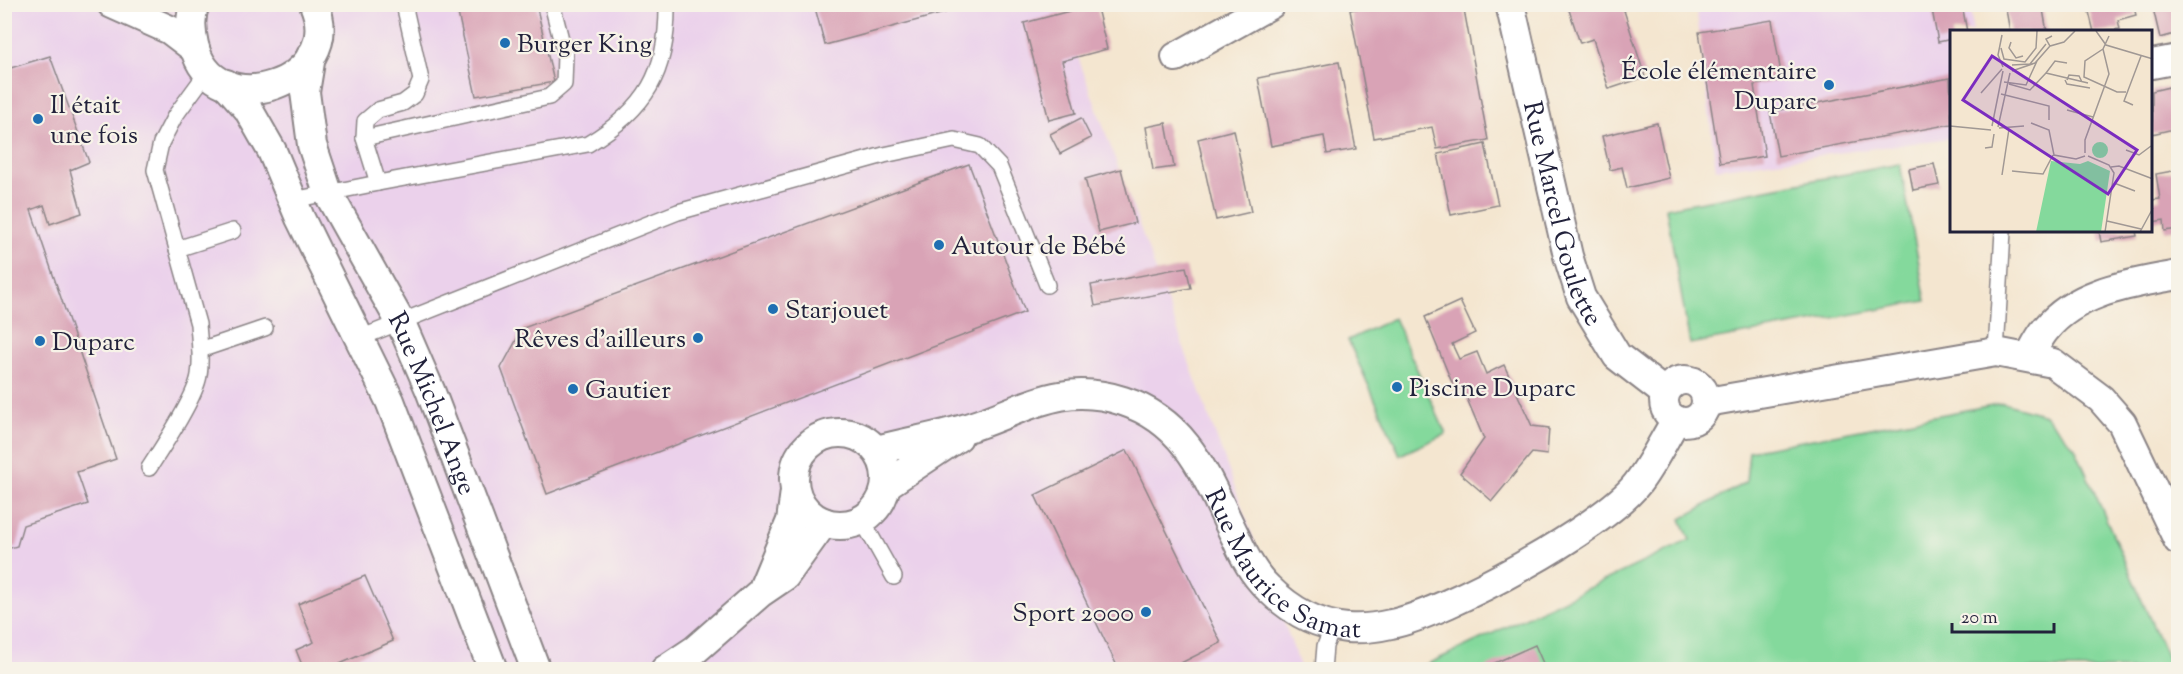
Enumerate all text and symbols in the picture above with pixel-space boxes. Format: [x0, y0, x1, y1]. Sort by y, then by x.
place label: Burger King [517, 27, 652, 64]
inset map [1950, 30, 2153, 232]
marker: Burger King [498, 36, 512, 50]
place label: École élémentaire Duparc [1621, 54, 1817, 121]
marker: École élémentaire Duparc [1822, 78, 1836, 92]
place label: Il était une fois [50, 88, 138, 155]
street label: Rue Marcel Goulette [1512, 98, 1610, 334]
marker: Il était une fois [31, 112, 45, 126]
place label: Autour de Bébé [951, 229, 1126, 266]
marker: Autour de Bébé [932, 238, 946, 252]
place label: Starjouet [785, 293, 888, 330]
marker: Starjouet [766, 302, 780, 316]
street label: Rue Michel Ange [377, 306, 484, 501]
place label: Rêves d'ailleurs [514, 322, 686, 359]
place label: Duparc [52, 325, 135, 362]
marker: Rêves d'ailleurs [691, 331, 705, 345]
marker: Duparc [33, 334, 47, 348]
place label: Piscine Duparc [1409, 371, 1576, 408]
place label: Gautier [585, 373, 671, 410]
marker: Piscine Duparc [1390, 380, 1404, 394]
marker: Gautier [566, 382, 580, 396]
street label: Rue Maurice Samat [1194, 483, 1361, 649]
place label: Sport 2000 [1012, 596, 1134, 633]
scale bar [1952, 596, 2054, 634]
marker: Sport 2000 [1139, 605, 1153, 619]
text: 20 m [1961, 606, 1998, 632]

